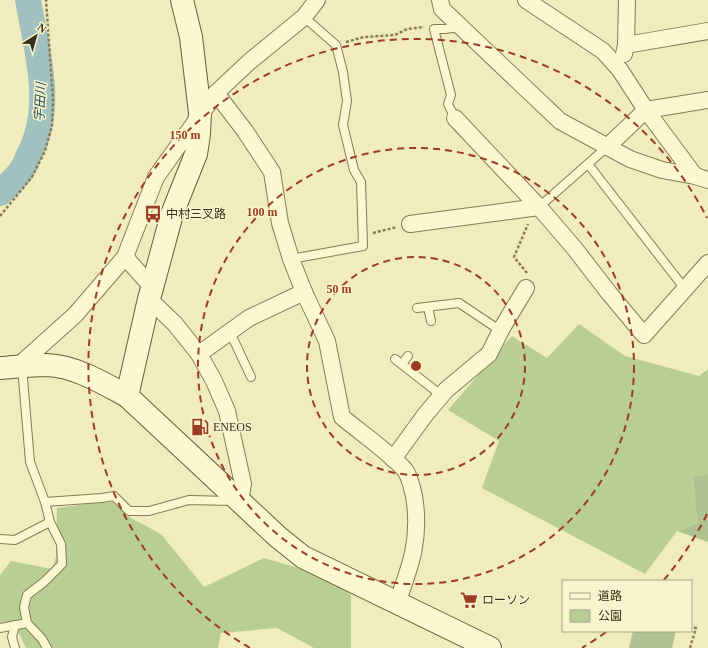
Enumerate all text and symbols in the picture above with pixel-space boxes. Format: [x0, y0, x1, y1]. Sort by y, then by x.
north arrow [16, 16, 56, 56]
text: N [35, 21, 49, 35]
water label: 宇田川 [31, 80, 49, 122]
text: 150 m [170, 128, 201, 142]
bus stop icon: 中村三叉路 [143, 204, 163, 224]
text: 100 m [247, 205, 278, 219]
place label: 中村三叉路 [166, 207, 226, 221]
text: 50 m [327, 282, 352, 296]
centre of rings [409, 359, 423, 373]
fuel station icon: ENEOS [190, 417, 210, 437]
place label: ENEOS [213, 420, 252, 434]
legend [562, 580, 692, 632]
text: 道路 [598, 589, 622, 603]
supermarket icon: ローソン [459, 590, 479, 610]
place label: ローソン [482, 593, 530, 607]
text: 公園 [598, 609, 622, 623]

